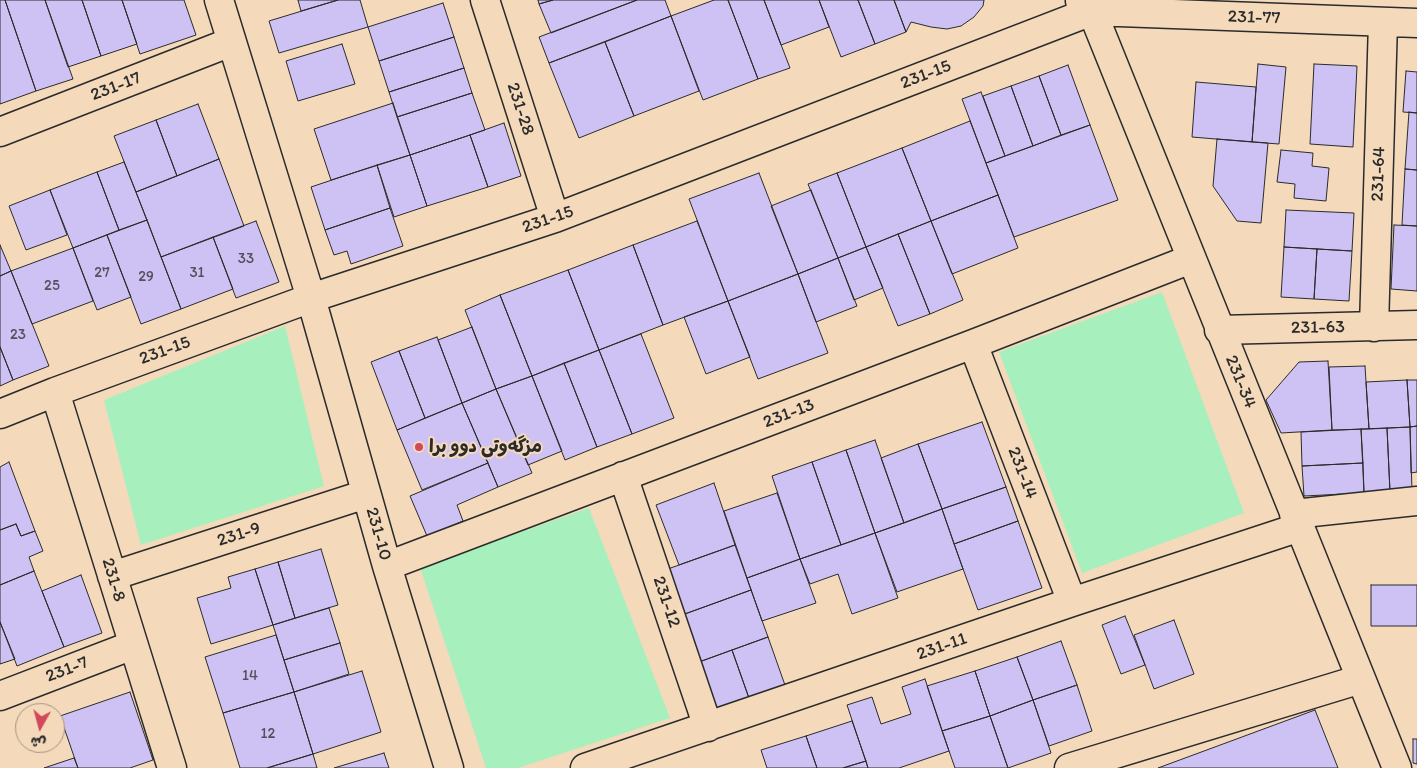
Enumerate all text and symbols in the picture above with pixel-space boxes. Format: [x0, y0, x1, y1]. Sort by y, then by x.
street label: 231-77 [1227, 6, 1281, 30]
street label: 231-15 [898, 55, 954, 95]
street label: 231-17 [88, 68, 144, 106]
street label: 231-28 [501, 80, 539, 138]
street label: 231-64 [1367, 146, 1391, 202]
street label: 231-15 [520, 201, 576, 239]
house number: 33 [238, 250, 254, 268]
house number: 27 [94, 264, 110, 282]
house number: 31 [189, 264, 205, 282]
house number: 29 [138, 268, 154, 286]
house number: 25 [44, 277, 60, 295]
street label: 231-63 [1291, 317, 1345, 339]
house number: 23 [10, 326, 26, 344]
street label: 231-15 [137, 332, 193, 370]
street label: 231-34 [1220, 352, 1260, 412]
street label: 231-13 [760, 394, 818, 434]
place label: مزگەوتی دوو برا [429, 436, 542, 458]
marker: مزگەوتی دوو برا [413, 441, 425, 453]
street label: 231-14 [1002, 444, 1042, 502]
street label: 231-10 [360, 505, 396, 563]
street label: 231-9 [215, 518, 263, 552]
street label: 231-8 [96, 555, 130, 605]
street label: 231-12 [647, 574, 685, 630]
street label: 231-11 [914, 628, 970, 666]
street label: 231-7 [43, 652, 91, 688]
house number: 14 [242, 667, 258, 685]
north arrow [15, 703, 65, 753]
house number: 12 [261, 725, 275, 743]
text: ش [30, 733, 47, 752]

